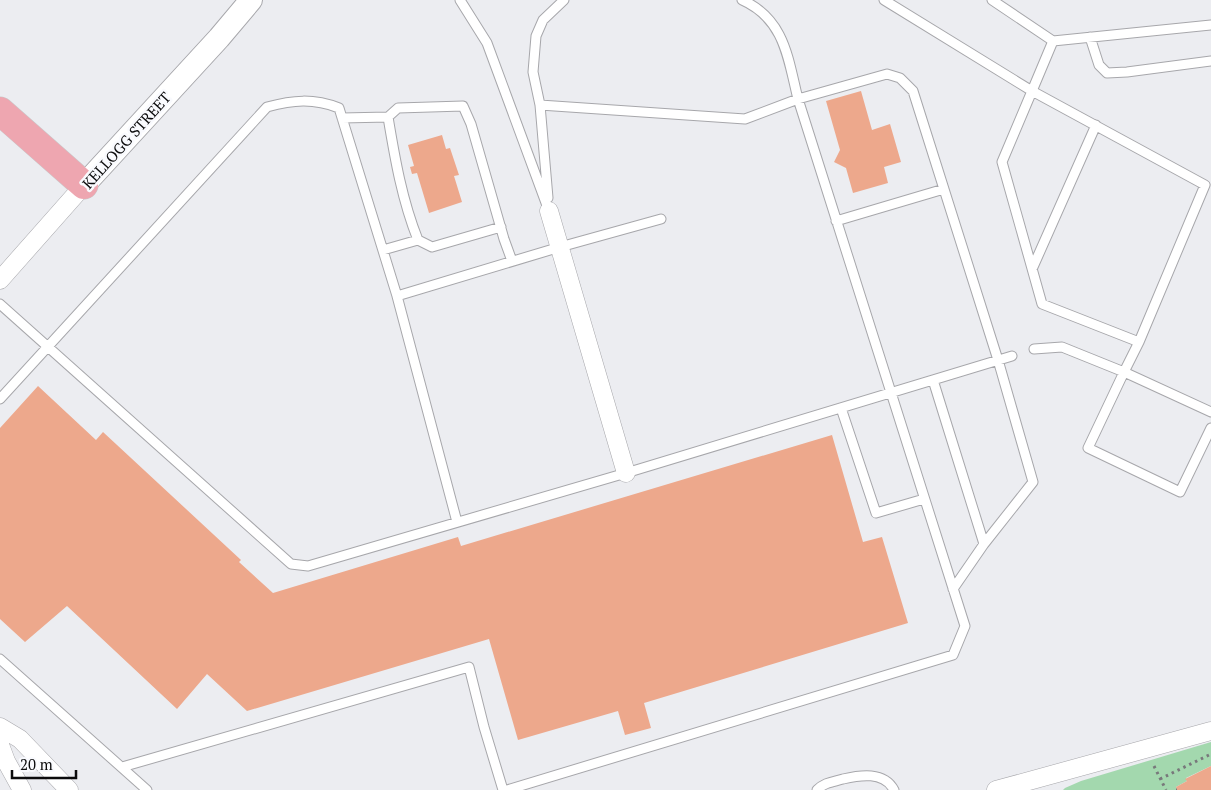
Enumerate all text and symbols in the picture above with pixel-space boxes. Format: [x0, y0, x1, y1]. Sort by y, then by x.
street label: KELLOGG STREET [77, 87, 175, 193]
scale bar [12, 748, 76, 780]
text: 20 m [20, 754, 53, 774]

